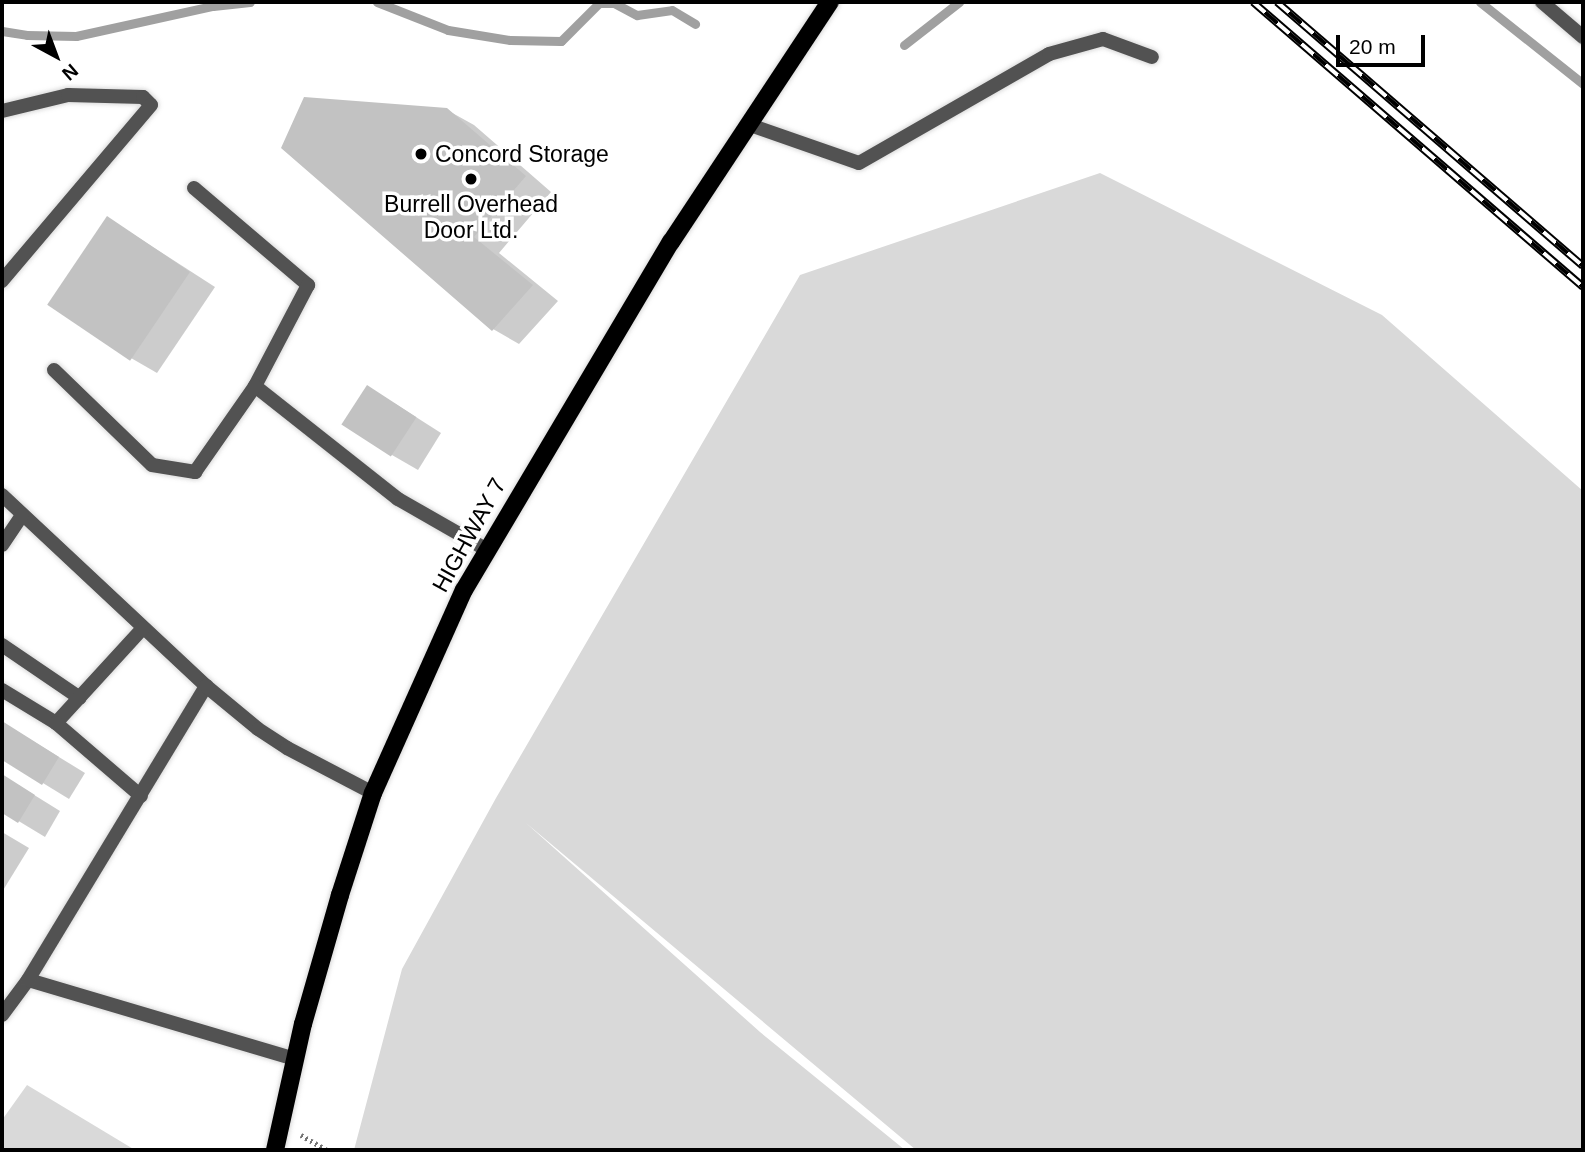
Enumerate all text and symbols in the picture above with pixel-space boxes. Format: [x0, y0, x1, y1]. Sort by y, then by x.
north arrow [21, 21, 91, 91]
scale bar [1340, 21, 1429, 65]
text: 20 m [1349, 35, 1396, 58]
text: N [58, 60, 82, 85]
place label: Concord Storage [435, 140, 609, 168]
marker: Concord Storage [413, 146, 429, 162]
marker: Burrell Overhead Door Ltd. [463, 171, 479, 187]
place label: Burrell Overhead Door Ltd. [384, 190, 558, 244]
street label: HIGHWAY 7 [426, 473, 512, 597]

